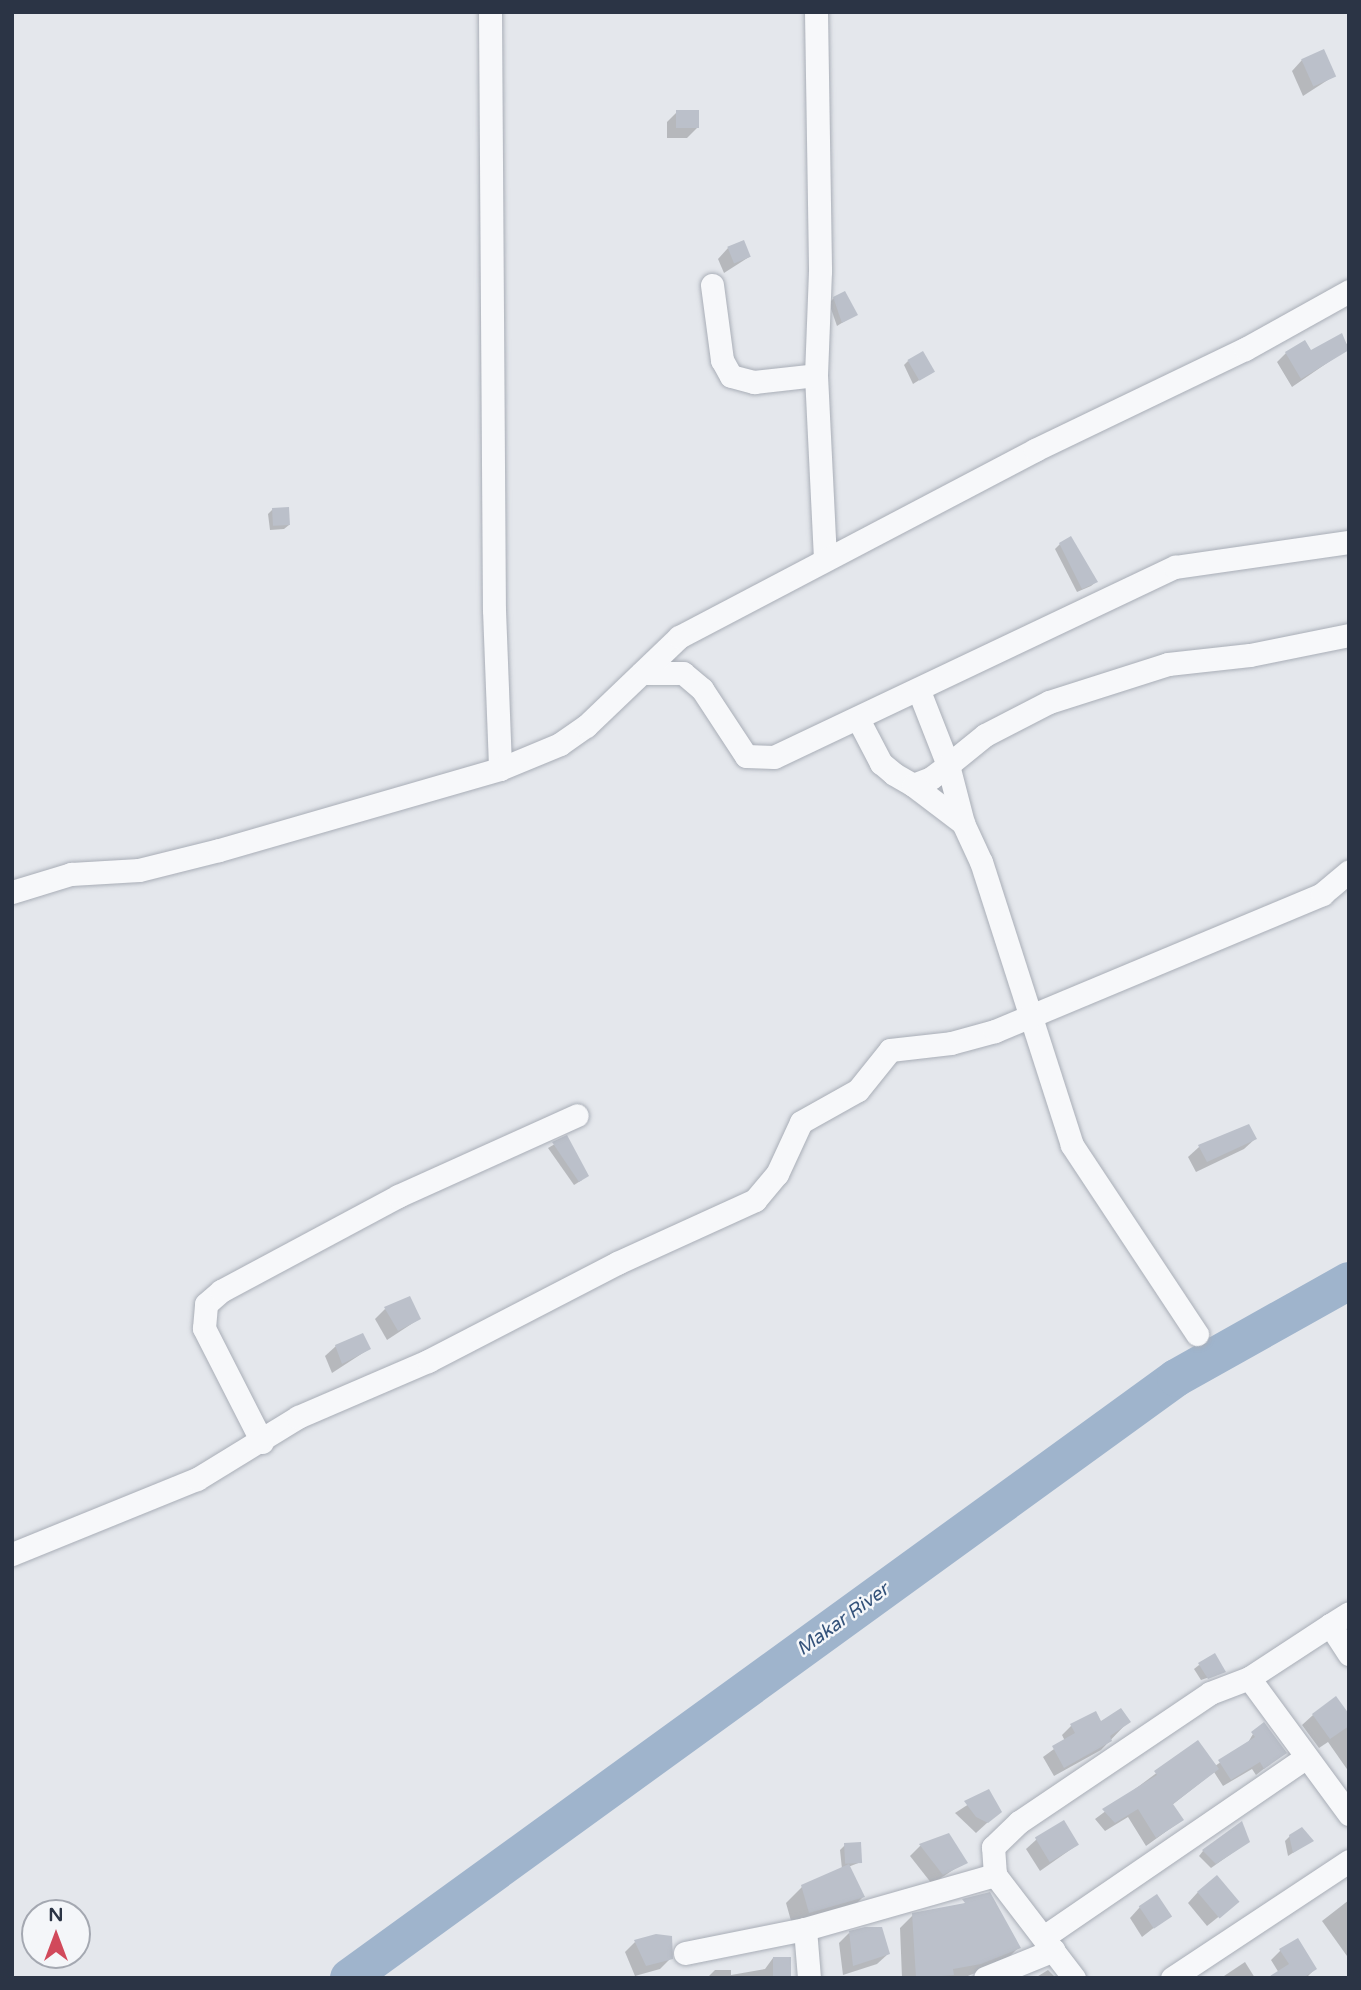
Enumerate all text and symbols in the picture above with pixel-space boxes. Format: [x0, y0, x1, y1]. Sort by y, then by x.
water label: Makar River [792, 1579, 894, 1661]
north arrow [21, 1899, 91, 1969]
text: N [48, 1904, 64, 1926]

